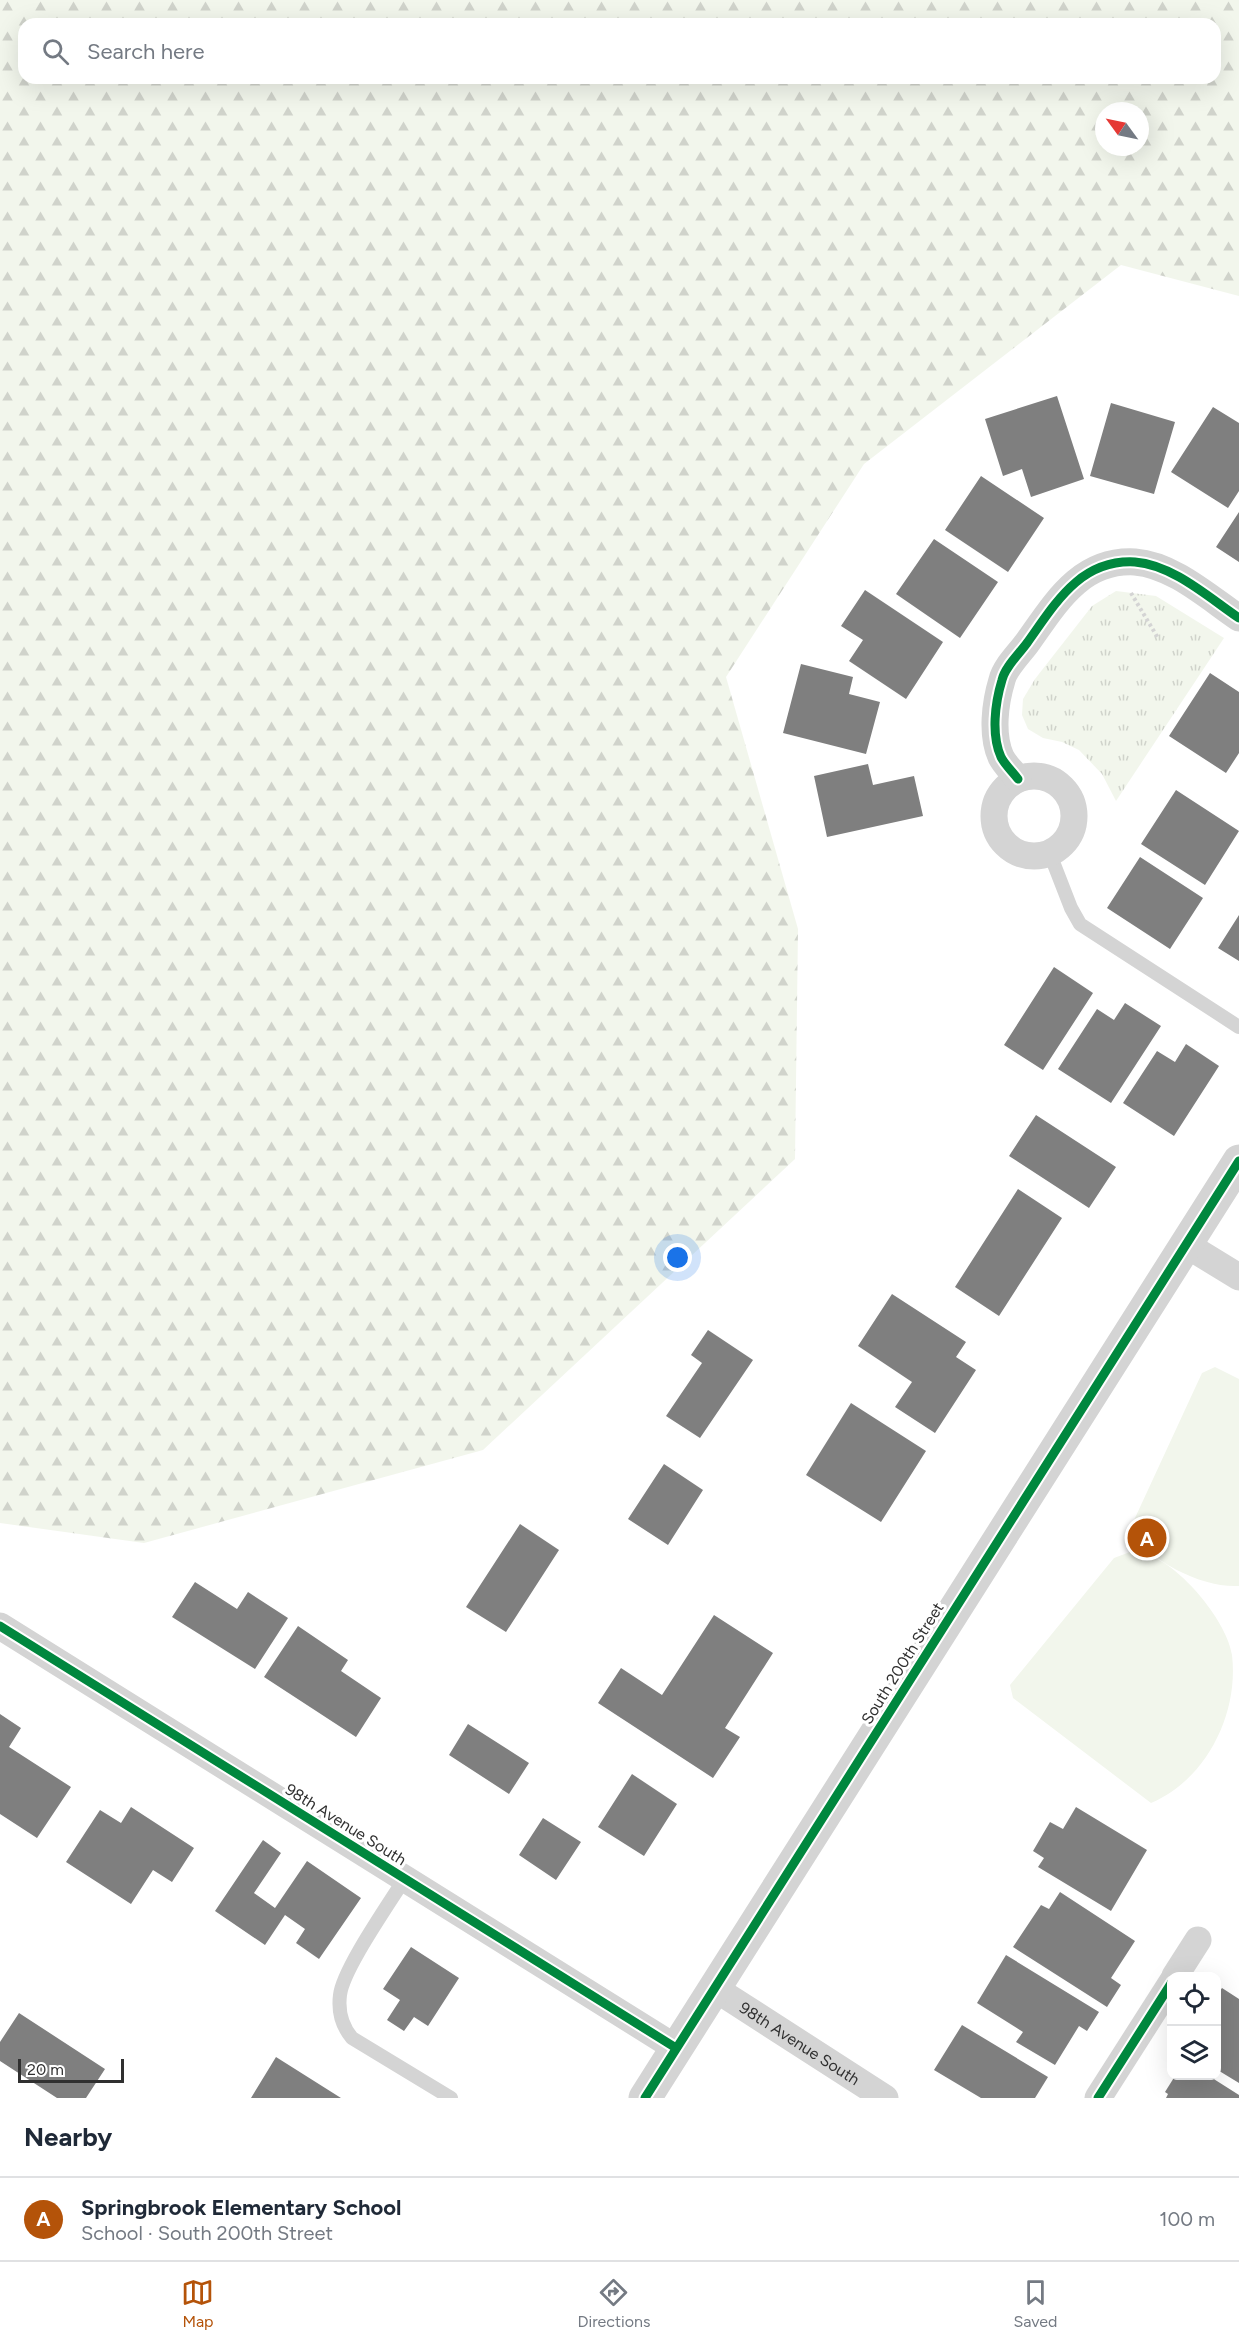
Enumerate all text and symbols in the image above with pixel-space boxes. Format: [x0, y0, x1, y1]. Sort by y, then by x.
search box [18, 18, 1221, 84]
icon: search [39, 35, 72, 68]
text: Search here [87, 38, 205, 65]
north arrow [1095, 102, 1149, 156]
your location [663, 1243, 692, 1272]
pin: A [1128, 1516, 1166, 1560]
street label: South 200th Street [857, 1599, 948, 1728]
street label: 98th Avenue South [282, 1780, 410, 1869]
map controls [1167, 1972, 1221, 2080]
button: locate [1167, 1972, 1221, 2026]
street label: 98th Avenue South [736, 1998, 863, 2089]
button: layers [1167, 2026, 1221, 2080]
scale bar [18, 2056, 124, 2084]
text: 20 m [27, 2060, 64, 2079]
text: Nearby [24, 2121, 112, 2153]
text: Springbrook Elementary School [81, 2194, 401, 2221]
text: A [36, 2207, 51, 2231]
text: 100 m [1159, 2207, 1215, 2231]
text: School · South 200th Street [81, 2221, 333, 2245]
tab: Map [181, 2276, 214, 2331]
tab: Directions [577, 2276, 650, 2331]
tab: Saved [1013, 2276, 1058, 2331]

